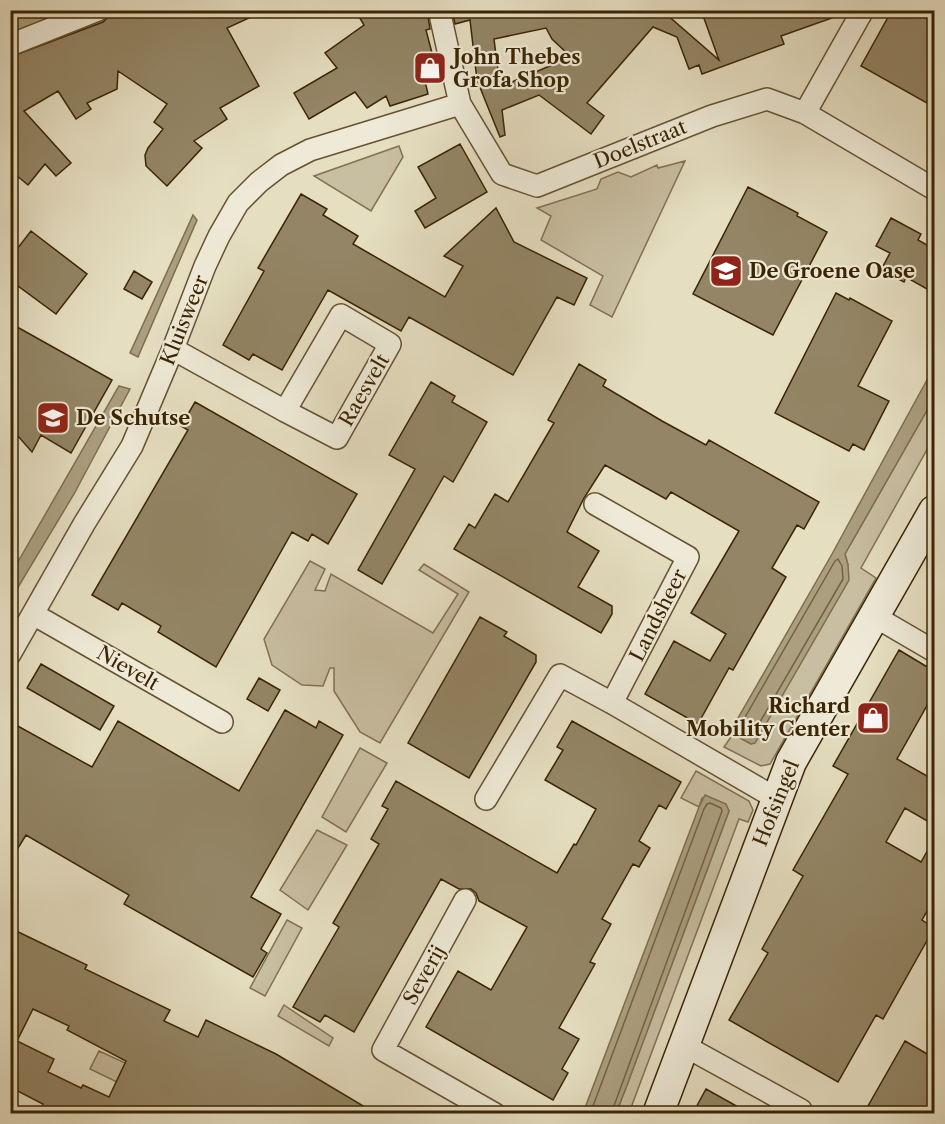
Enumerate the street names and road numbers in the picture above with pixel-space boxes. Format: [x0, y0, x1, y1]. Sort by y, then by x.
street label: Doelstraat [590, 115, 690, 173]
street label: Kluisweer [155, 271, 213, 369]
street label: Raesvelt [334, 350, 394, 430]
street label: Landsheer [625, 564, 692, 665]
street label: Nievelt [93, 641, 163, 695]
street label: Hofsingel [748, 756, 804, 850]
street label: Severij [398, 941, 450, 1009]

